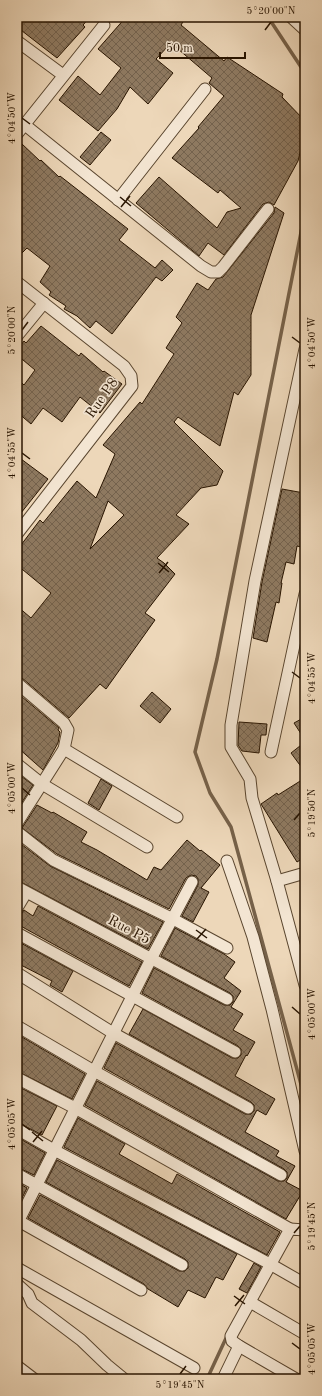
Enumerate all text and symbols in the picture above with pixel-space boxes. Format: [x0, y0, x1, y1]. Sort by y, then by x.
text: 5°20'00"N [247, 6, 296, 16]
scale bar [160, 34, 245, 60]
text: 50 m [166, 42, 193, 55]
text: 4°04'50"W [7, 92, 17, 144]
text: 5°20'00"N [7, 305, 17, 354]
text: 4°04'50"W [307, 317, 317, 369]
street label: Rue P8 [83, 375, 121, 421]
text: 4°04'55"W [7, 427, 17, 479]
text: 4°04'55"W [307, 652, 317, 704]
text: 4°05'00"W [7, 762, 17, 814]
text: 5°19'50"N [307, 788, 317, 837]
street label: Rue P5 [106, 913, 152, 947]
text: 4°05'00"W [307, 988, 317, 1040]
text: 4°05'05"W [7, 1098, 17, 1150]
text: 5°19'45"N [307, 1201, 317, 1250]
text: 4°05'05"W [307, 1323, 317, 1375]
text: 5°19'45"N [156, 1380, 205, 1390]

